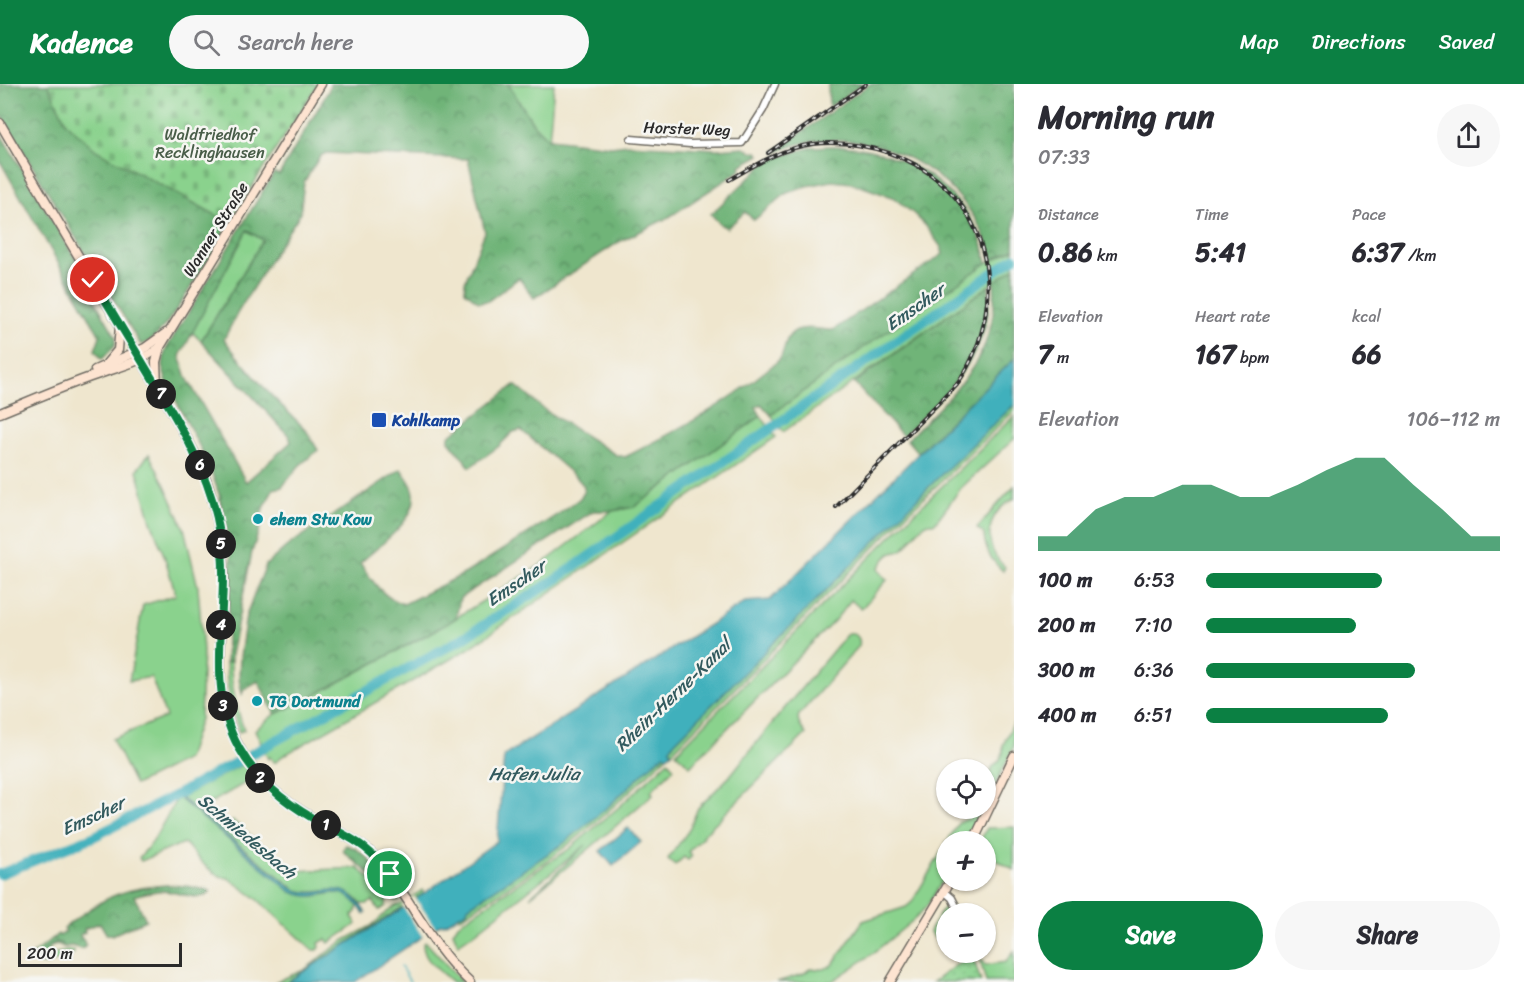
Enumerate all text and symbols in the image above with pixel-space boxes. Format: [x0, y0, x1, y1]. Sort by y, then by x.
search box [169, 15, 589, 69]
text: Kadence [30, 18, 133, 67]
text: Search here [238, 23, 354, 62]
text: Map [1240, 23, 1278, 61]
text: Directions [1311, 23, 1406, 61]
text: Saved [1439, 23, 1494, 61]
icon: search [190, 26, 223, 59]
text: Morning run [1038, 88, 1214, 146]
button: share [1437, 104, 1500, 167]
street label: Horster Weg [643, 112, 731, 145]
park label: Waldfriedhof Recklinghausen [155, 120, 265, 167]
text: 07:33 [1038, 140, 1090, 175]
street label: Wanner Straße [175, 176, 256, 283]
text: Distance [1038, 200, 1099, 229]
text: Time [1195, 200, 1229, 229]
text: Pace [1352, 200, 1386, 229]
text: 0.86 [1038, 229, 1093, 275]
text: 5:41 [1195, 229, 1246, 275]
text: 6:37 [1352, 229, 1404, 275]
text: km [1093, 241, 1118, 270]
text: /km [1404, 241, 1437, 270]
pin [67, 254, 118, 305]
icon: check [76, 263, 109, 296]
water label: Emscher [878, 273, 955, 339]
text: Elevation [1038, 302, 1103, 331]
text: Heart rate [1195, 302, 1270, 331]
text: kcal [1352, 302, 1381, 331]
text: 7 [1038, 331, 1053, 377]
text: 167 [1195, 331, 1236, 377]
text: 66 [1352, 331, 1382, 377]
text: m [1053, 343, 1069, 372]
text: bpm [1236, 343, 1269, 372]
pin: 7 [146, 379, 176, 409]
text: 7 [156, 379, 166, 408]
text: Elevation [1038, 402, 1119, 437]
text: 106–112 m [1407, 402, 1500, 437]
place label: Kohlkamp [391, 406, 461, 435]
marker: Kohlkamp [370, 411, 388, 429]
pin: 6 [185, 450, 215, 480]
text: 6 [195, 450, 205, 479]
place label: ehem Stw Kow [269, 505, 373, 534]
marker: ehem Stw Kow [251, 512, 265, 526]
pin: 5 [206, 529, 236, 559]
text: 5 [216, 529, 226, 558]
water label: Emscher [479, 549, 556, 615]
text: 100 m [1038, 563, 1092, 598]
text: 6:53 [1134, 563, 1175, 598]
text: 200 m [1038, 608, 1095, 643]
text: 7:10 [1134, 608, 1173, 643]
pin: 4 [206, 610, 236, 640]
text: 4 [216, 610, 226, 639]
water label: Rhein-Herne-Kanal [607, 628, 742, 759]
text: 300 m [1038, 653, 1095, 688]
text: 6:36 [1134, 653, 1174, 688]
place label: TG Dortmund [269, 687, 362, 716]
pin: 3 [208, 691, 238, 721]
text: 3 [219, 691, 227, 720]
marker: TG Dortmund [250, 694, 264, 708]
text: 400 m [1038, 698, 1096, 733]
text: 6:51 [1134, 698, 1172, 733]
water label: Hafen Julia [489, 758, 581, 790]
map controls [936, 759, 996, 963]
button: locate [936, 759, 996, 819]
pin: 2 [245, 763, 275, 793]
text: 2 [255, 763, 265, 792]
water label: Schmiedesbach [190, 785, 305, 888]
water label: Emscher [56, 786, 133, 845]
pin: 1 [311, 810, 341, 840]
text: 1 [323, 810, 329, 839]
button: + [936, 831, 996, 891]
pin [364, 848, 415, 899]
icon: arrive [373, 857, 406, 890]
button: Save [1038, 901, 1263, 970]
button: Share [1275, 901, 1500, 970]
button: − [936, 903, 996, 963]
text: 200 m [27, 939, 73, 968]
scale bar [18, 940, 182, 968]

